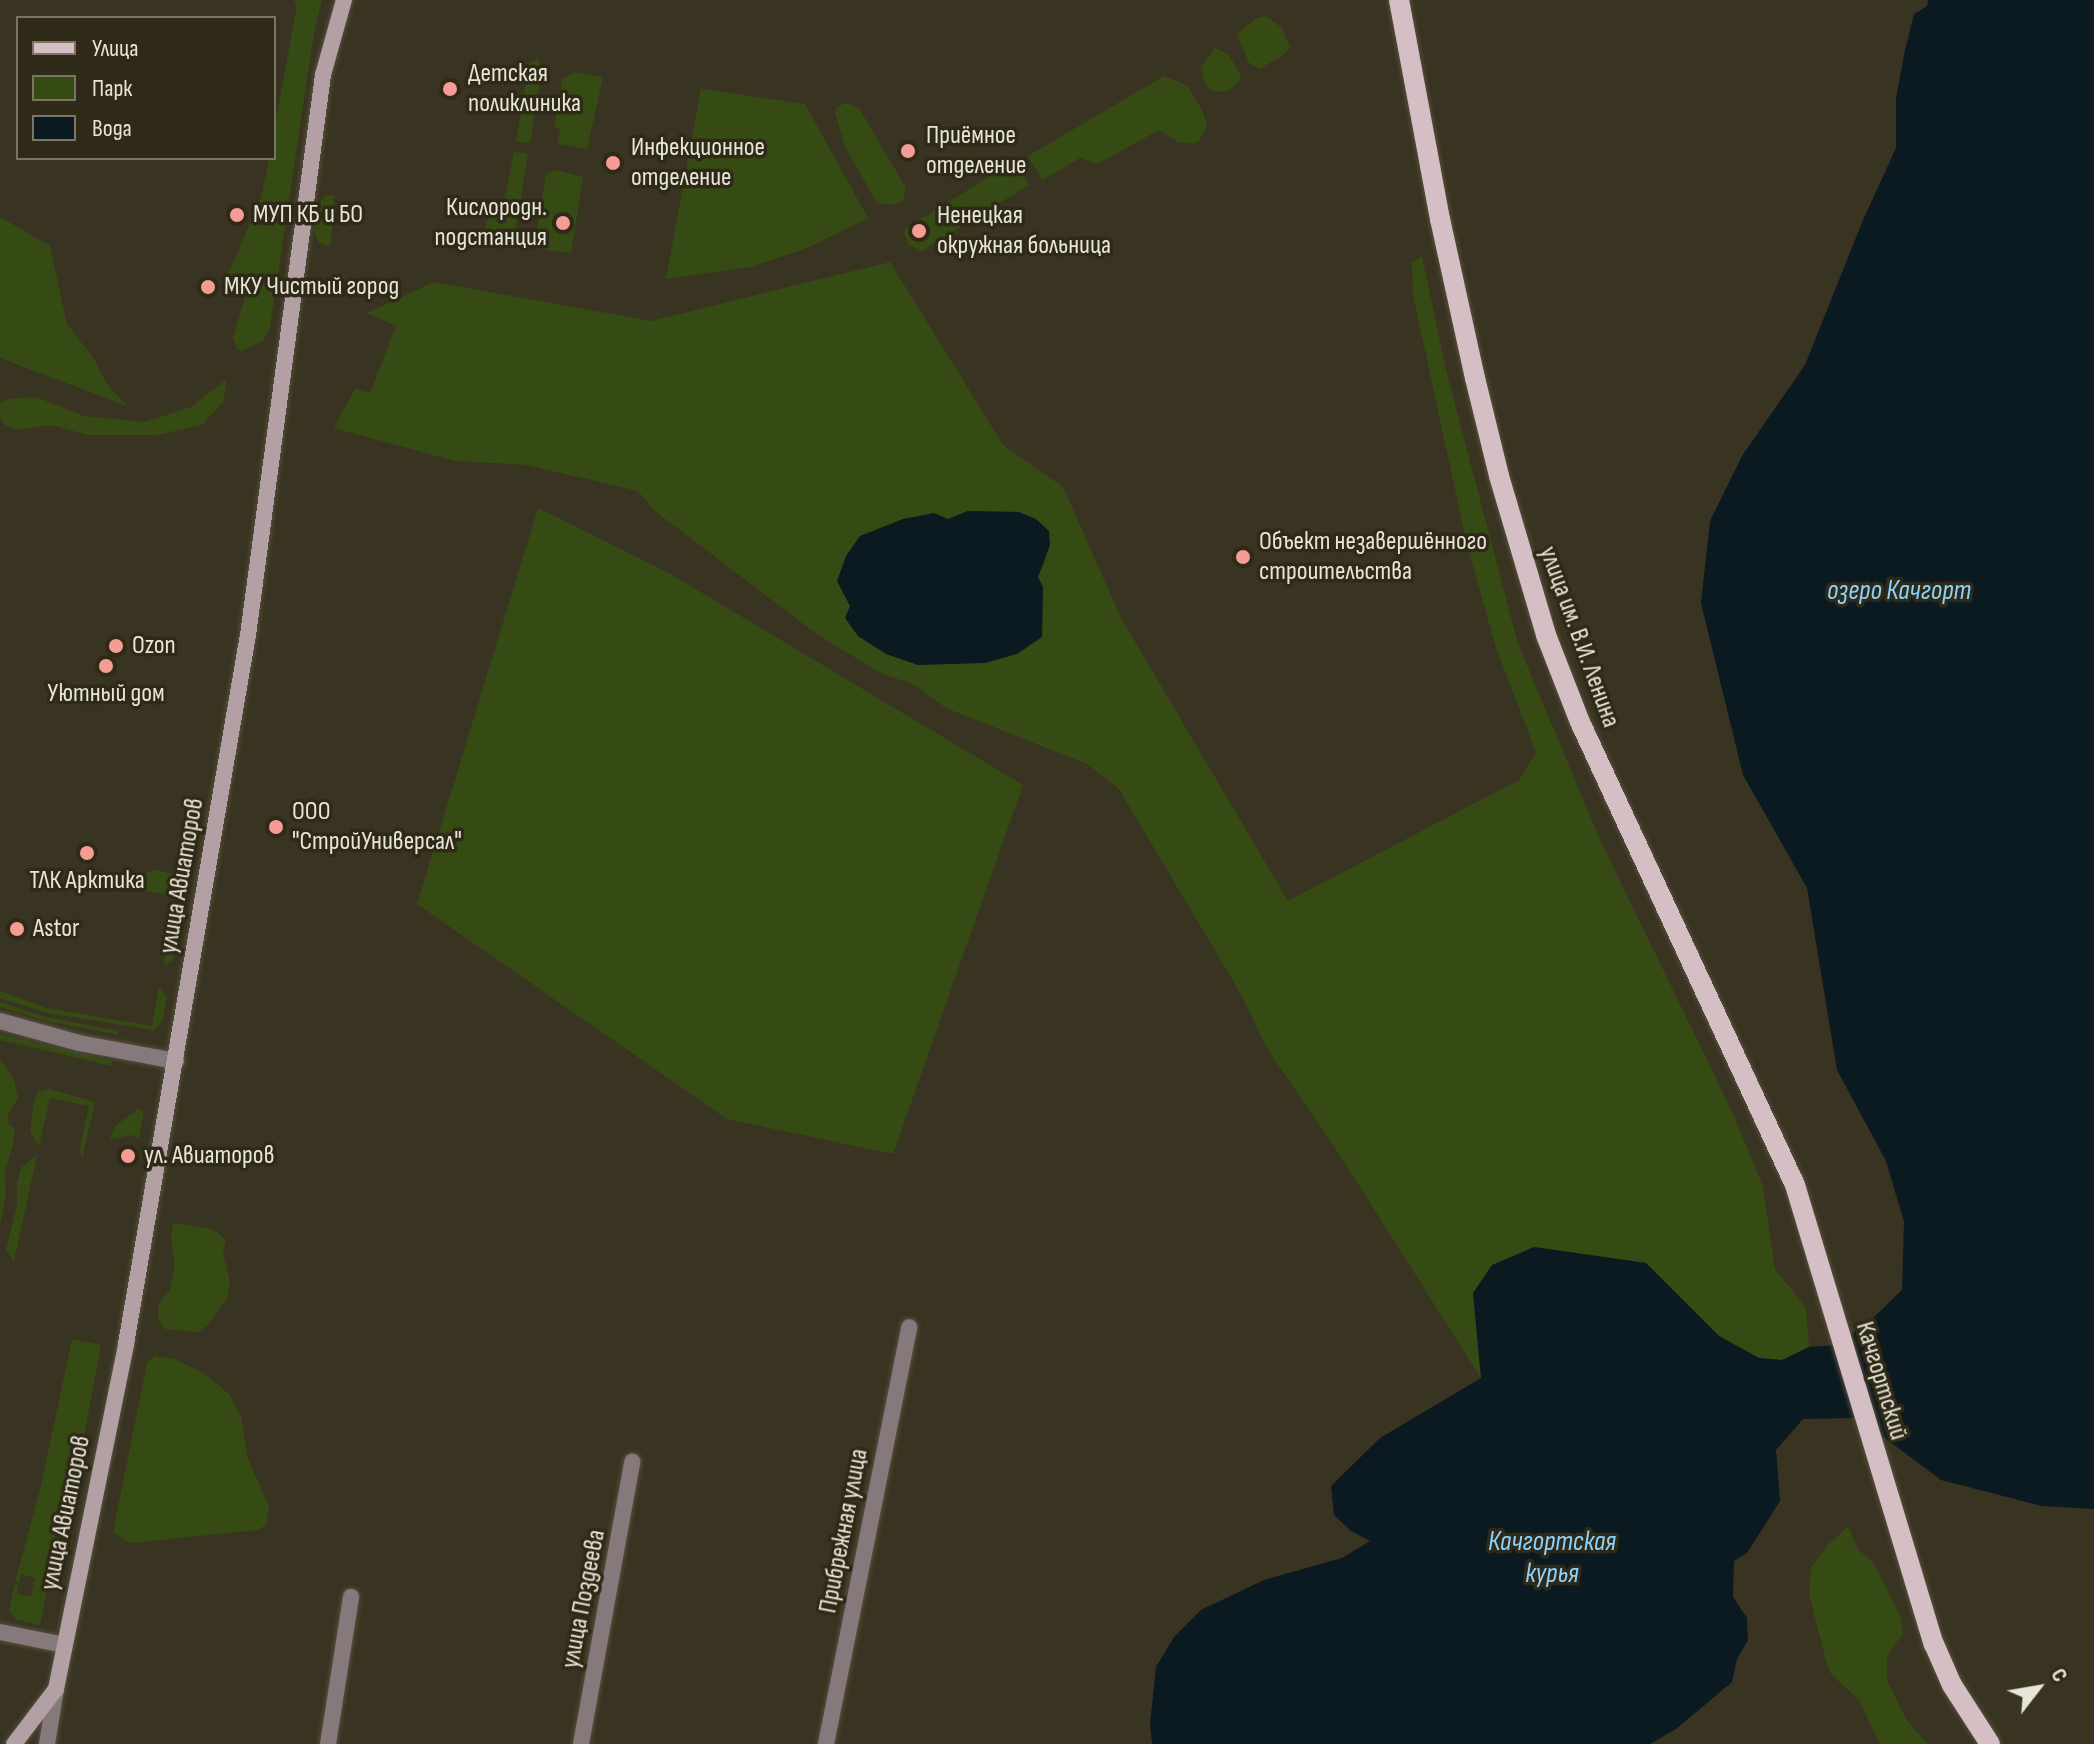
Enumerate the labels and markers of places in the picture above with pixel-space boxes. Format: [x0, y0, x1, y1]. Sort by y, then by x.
place label: Детская поликлиника [468, 58, 581, 120]
marker: Детская поликлиника [439, 78, 461, 100]
place label: Приёмное отделение [926, 120, 1027, 182]
place label: Инфекционное отделение [631, 132, 765, 194]
marker: Приёмное отделение [897, 140, 919, 162]
marker: Инфекционное отделение [602, 152, 624, 174]
place label: Кислородн. подстанция [434, 192, 547, 254]
place label: МУП КБ и БО [253, 199, 363, 231]
place label: Ненецкая окружная больница [937, 200, 1111, 262]
marker: МУП КБ и БО [228, 206, 246, 224]
marker: Кислородн. подстанция [554, 214, 572, 232]
marker: Ненецкая окружная больница [908, 220, 930, 242]
place label: МКУ Чистый город [224, 271, 399, 303]
marker: МКУ Чистый город [199, 278, 217, 296]
place label: Объект незавершённого строительства [1259, 526, 1487, 588]
marker: Объект незавершённого строительства [1234, 548, 1252, 566]
place label: Ozon [132, 630, 176, 662]
marker: Ozon [107, 637, 125, 655]
marker: Уютный дом [97, 657, 115, 675]
place label: Уютный дом [47, 678, 165, 710]
place label: ООО "СтройУниверсал" [292, 796, 462, 858]
marker: ООО "СтройУниверсал" [267, 818, 285, 836]
marker: ТЛК Арктика [78, 844, 96, 862]
place label: ТЛК Арктика [29, 865, 145, 897]
place label: Astor [33, 913, 80, 945]
marker: Astor [8, 920, 26, 938]
place label: ул. Авиаторов [144, 1140, 274, 1172]
marker: ул. Авиаторов [119, 1147, 137, 1165]

